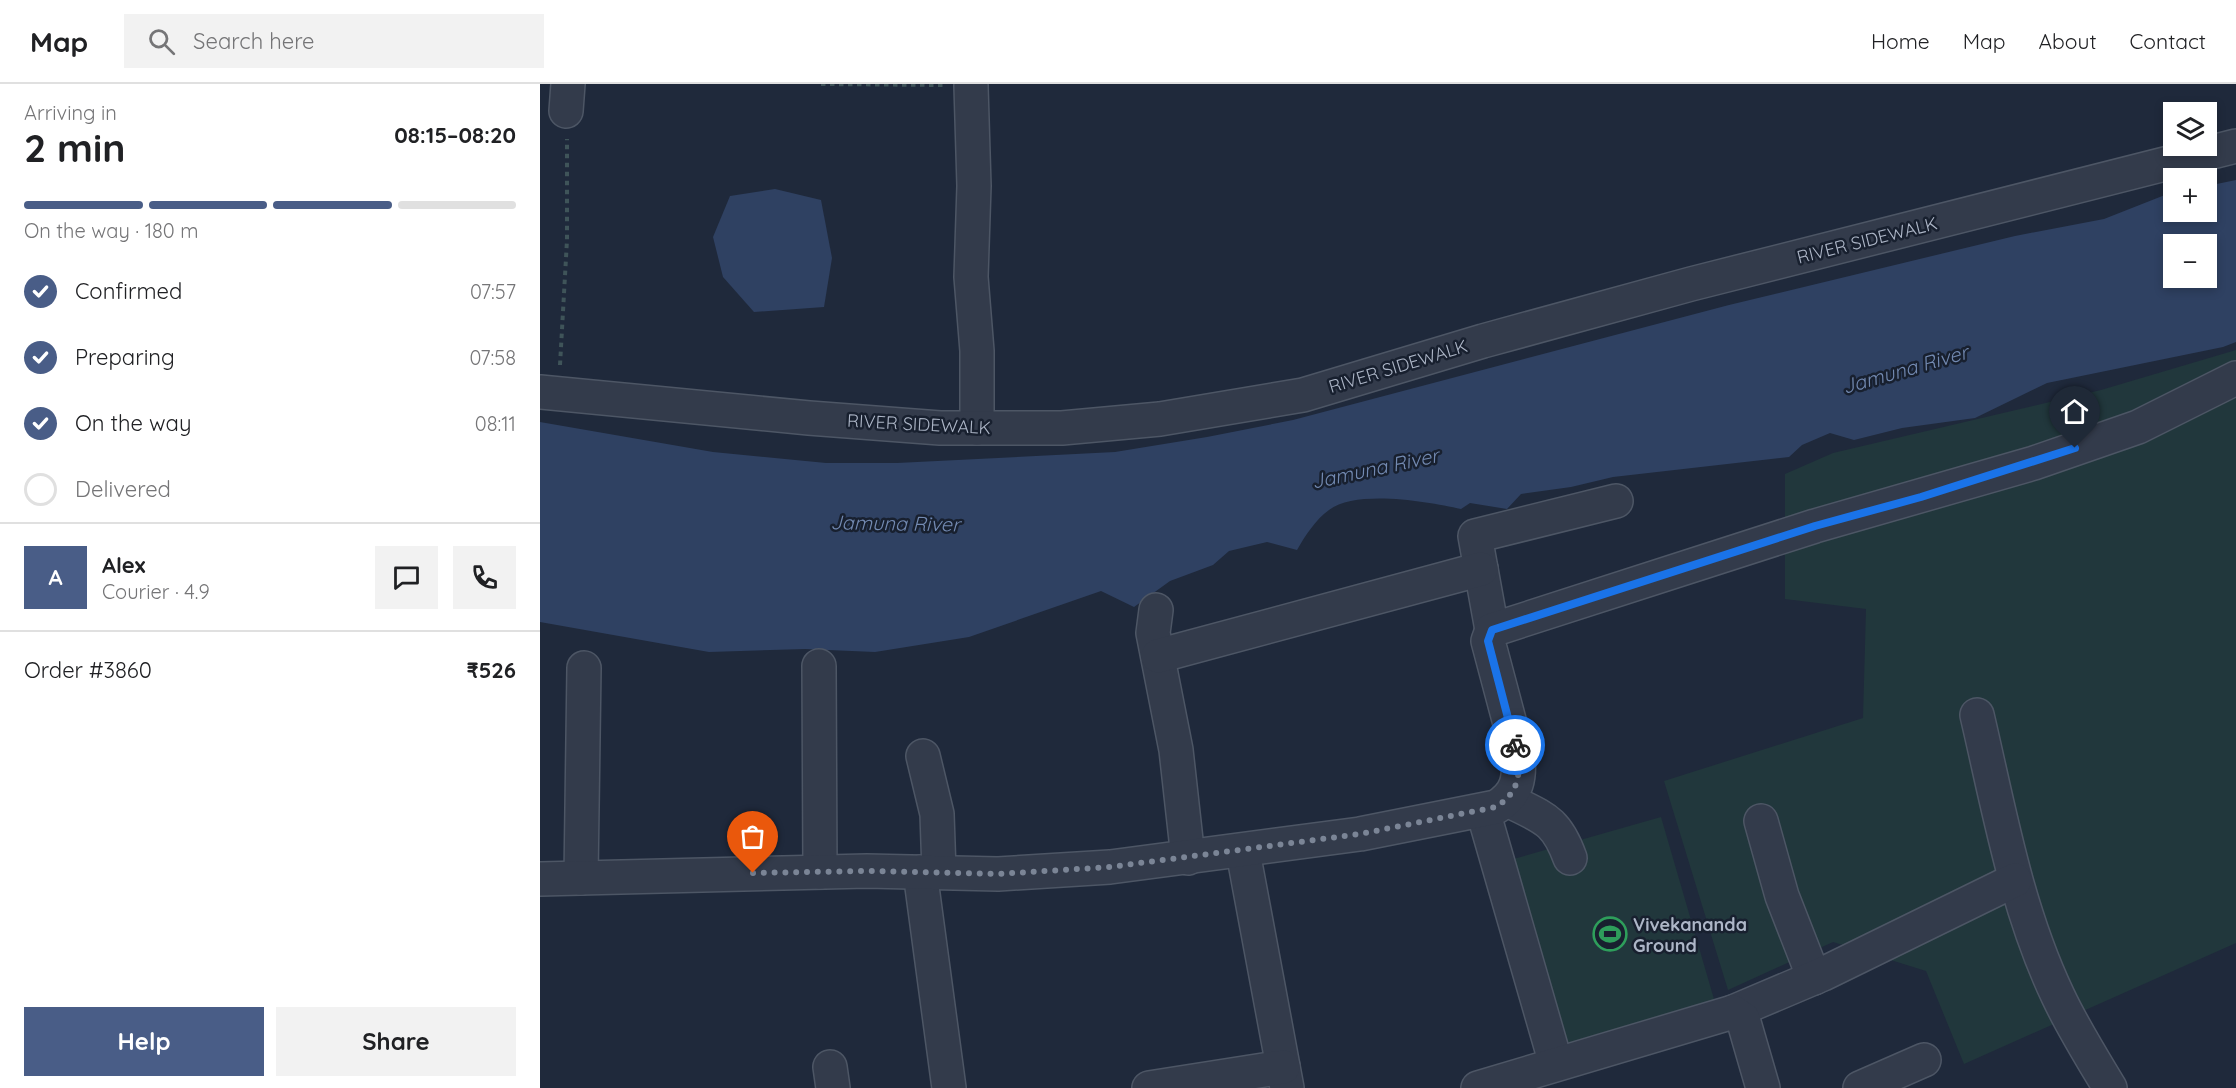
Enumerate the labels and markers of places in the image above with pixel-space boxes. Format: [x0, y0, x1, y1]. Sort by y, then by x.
pin [2049, 386, 2100, 448]
pin [727, 811, 778, 873]
place label: Vivekananda Ground [1633, 913, 1747, 957]
sports icon: Vivekananda Ground [1592, 916, 1628, 952]

